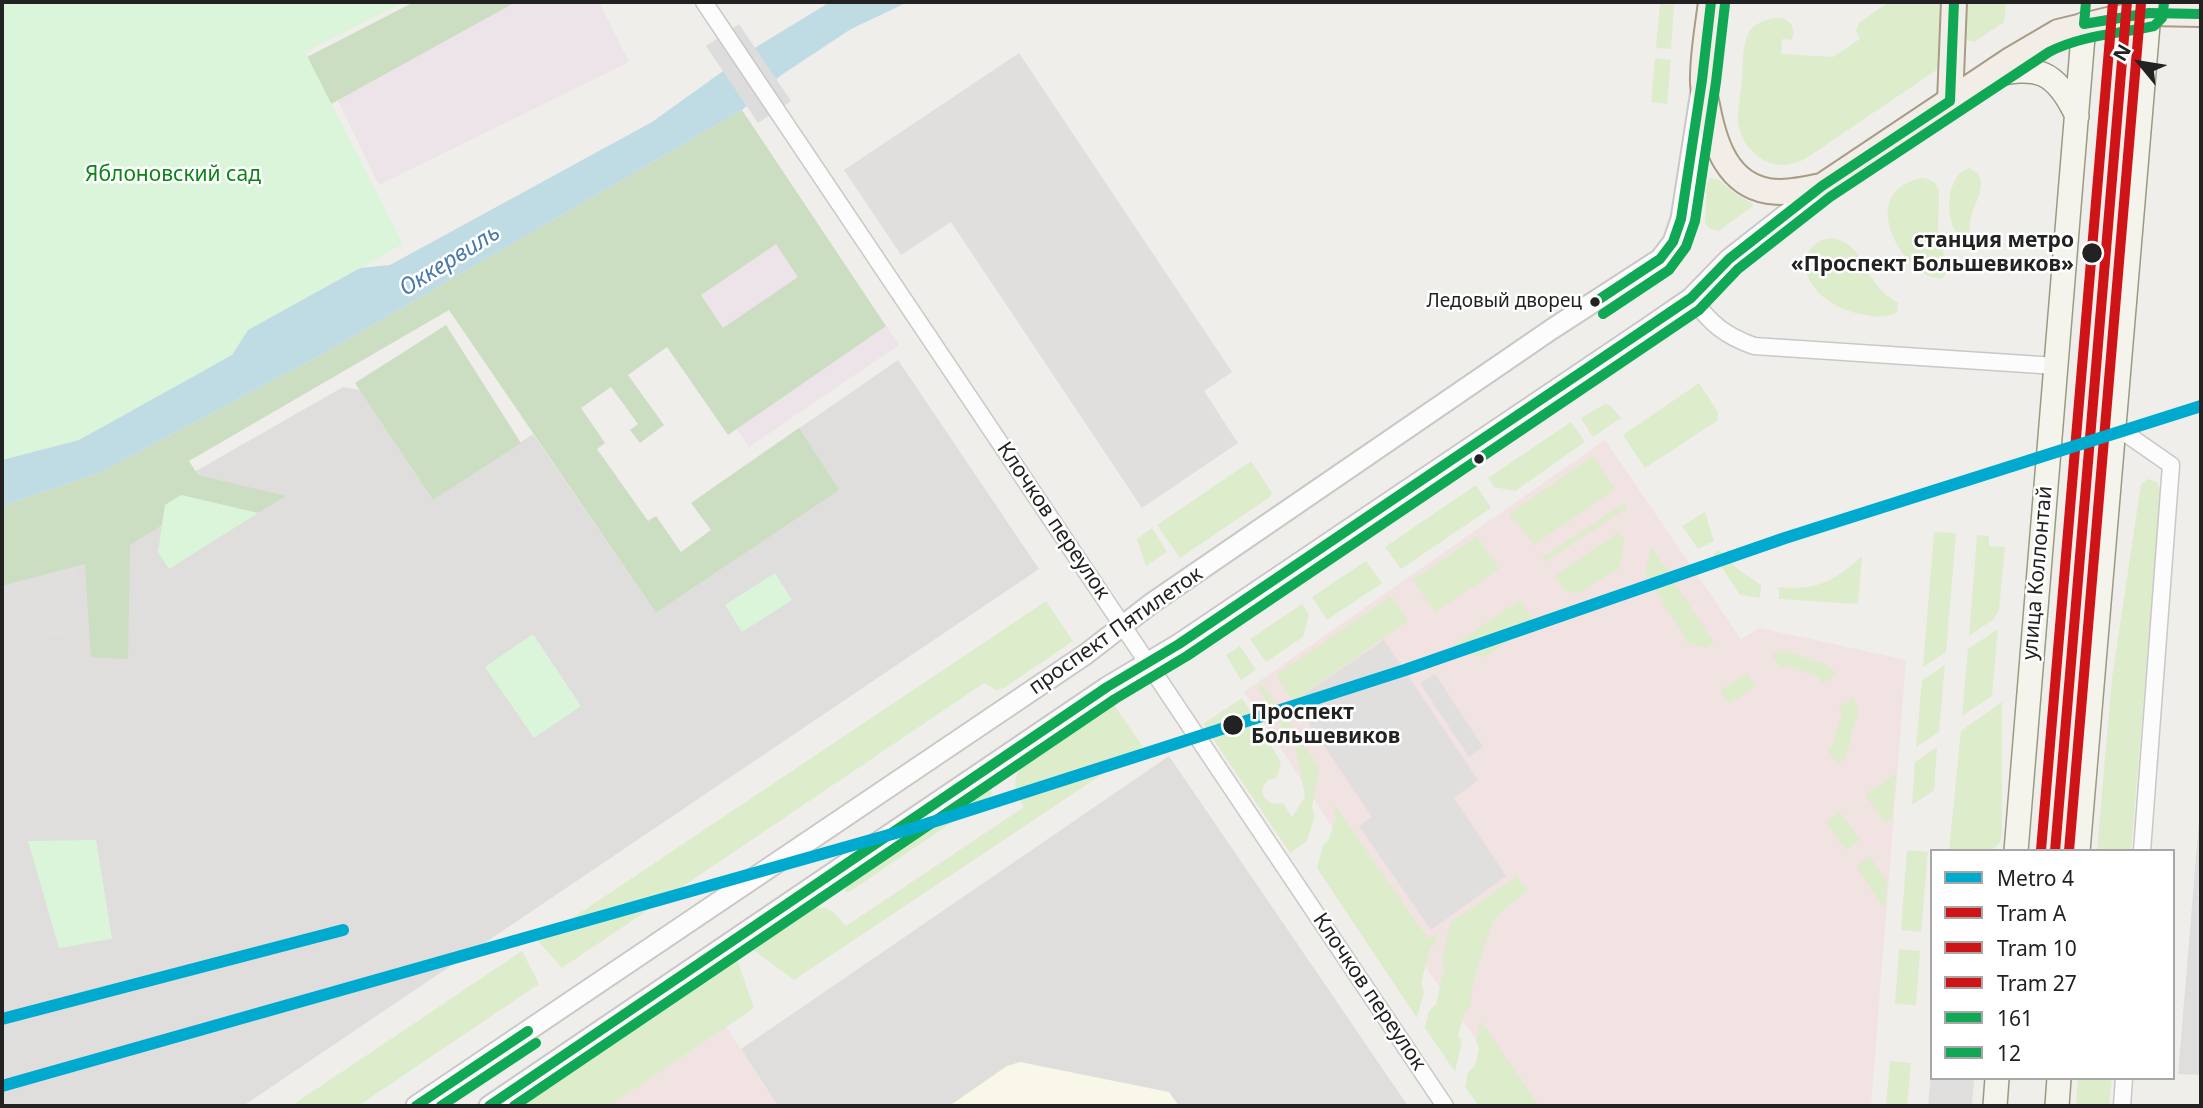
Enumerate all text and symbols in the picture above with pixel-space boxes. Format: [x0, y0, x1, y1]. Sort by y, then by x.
north arrow [2105, 28, 2175, 98]
text: N [2107, 39, 2137, 66]
park label: Яблоновский сад [85, 162, 261, 188]
water label: Оккервиль [395, 219, 505, 303]
place label: станция метро «Проспект Большевиков» [1791, 228, 2074, 278]
marker: станция метро «Проспект Большевиков» [2080, 241, 2104, 265]
place label: Ледовый дворец [1427, 291, 1582, 313]
marker: Ледовый дворец [1588, 295, 1602, 309]
street label: Клочков переулок [991, 438, 1115, 604]
unlabelled marker [1472, 452, 1486, 466]
street label: улица Коллонтай [2018, 485, 2058, 661]
street label: проспект Пятилеток [1024, 562, 1208, 700]
place label: Проспект Большевиков [1251, 700, 1400, 750]
marker: Проспект Большевиков [1221, 713, 1245, 737]
legend [1930, 849, 2175, 1080]
text: Metro 4 [1997, 864, 2074, 892]
text: Tram А [1997, 899, 2066, 927]
street label: Клочков переулок [1307, 909, 1431, 1075]
text: Tram 10 [1997, 934, 2077, 962]
text: Tram 27 [1997, 969, 2077, 997]
text: 161 [1997, 1004, 2033, 1032]
text: 12 [1997, 1039, 2021, 1067]

